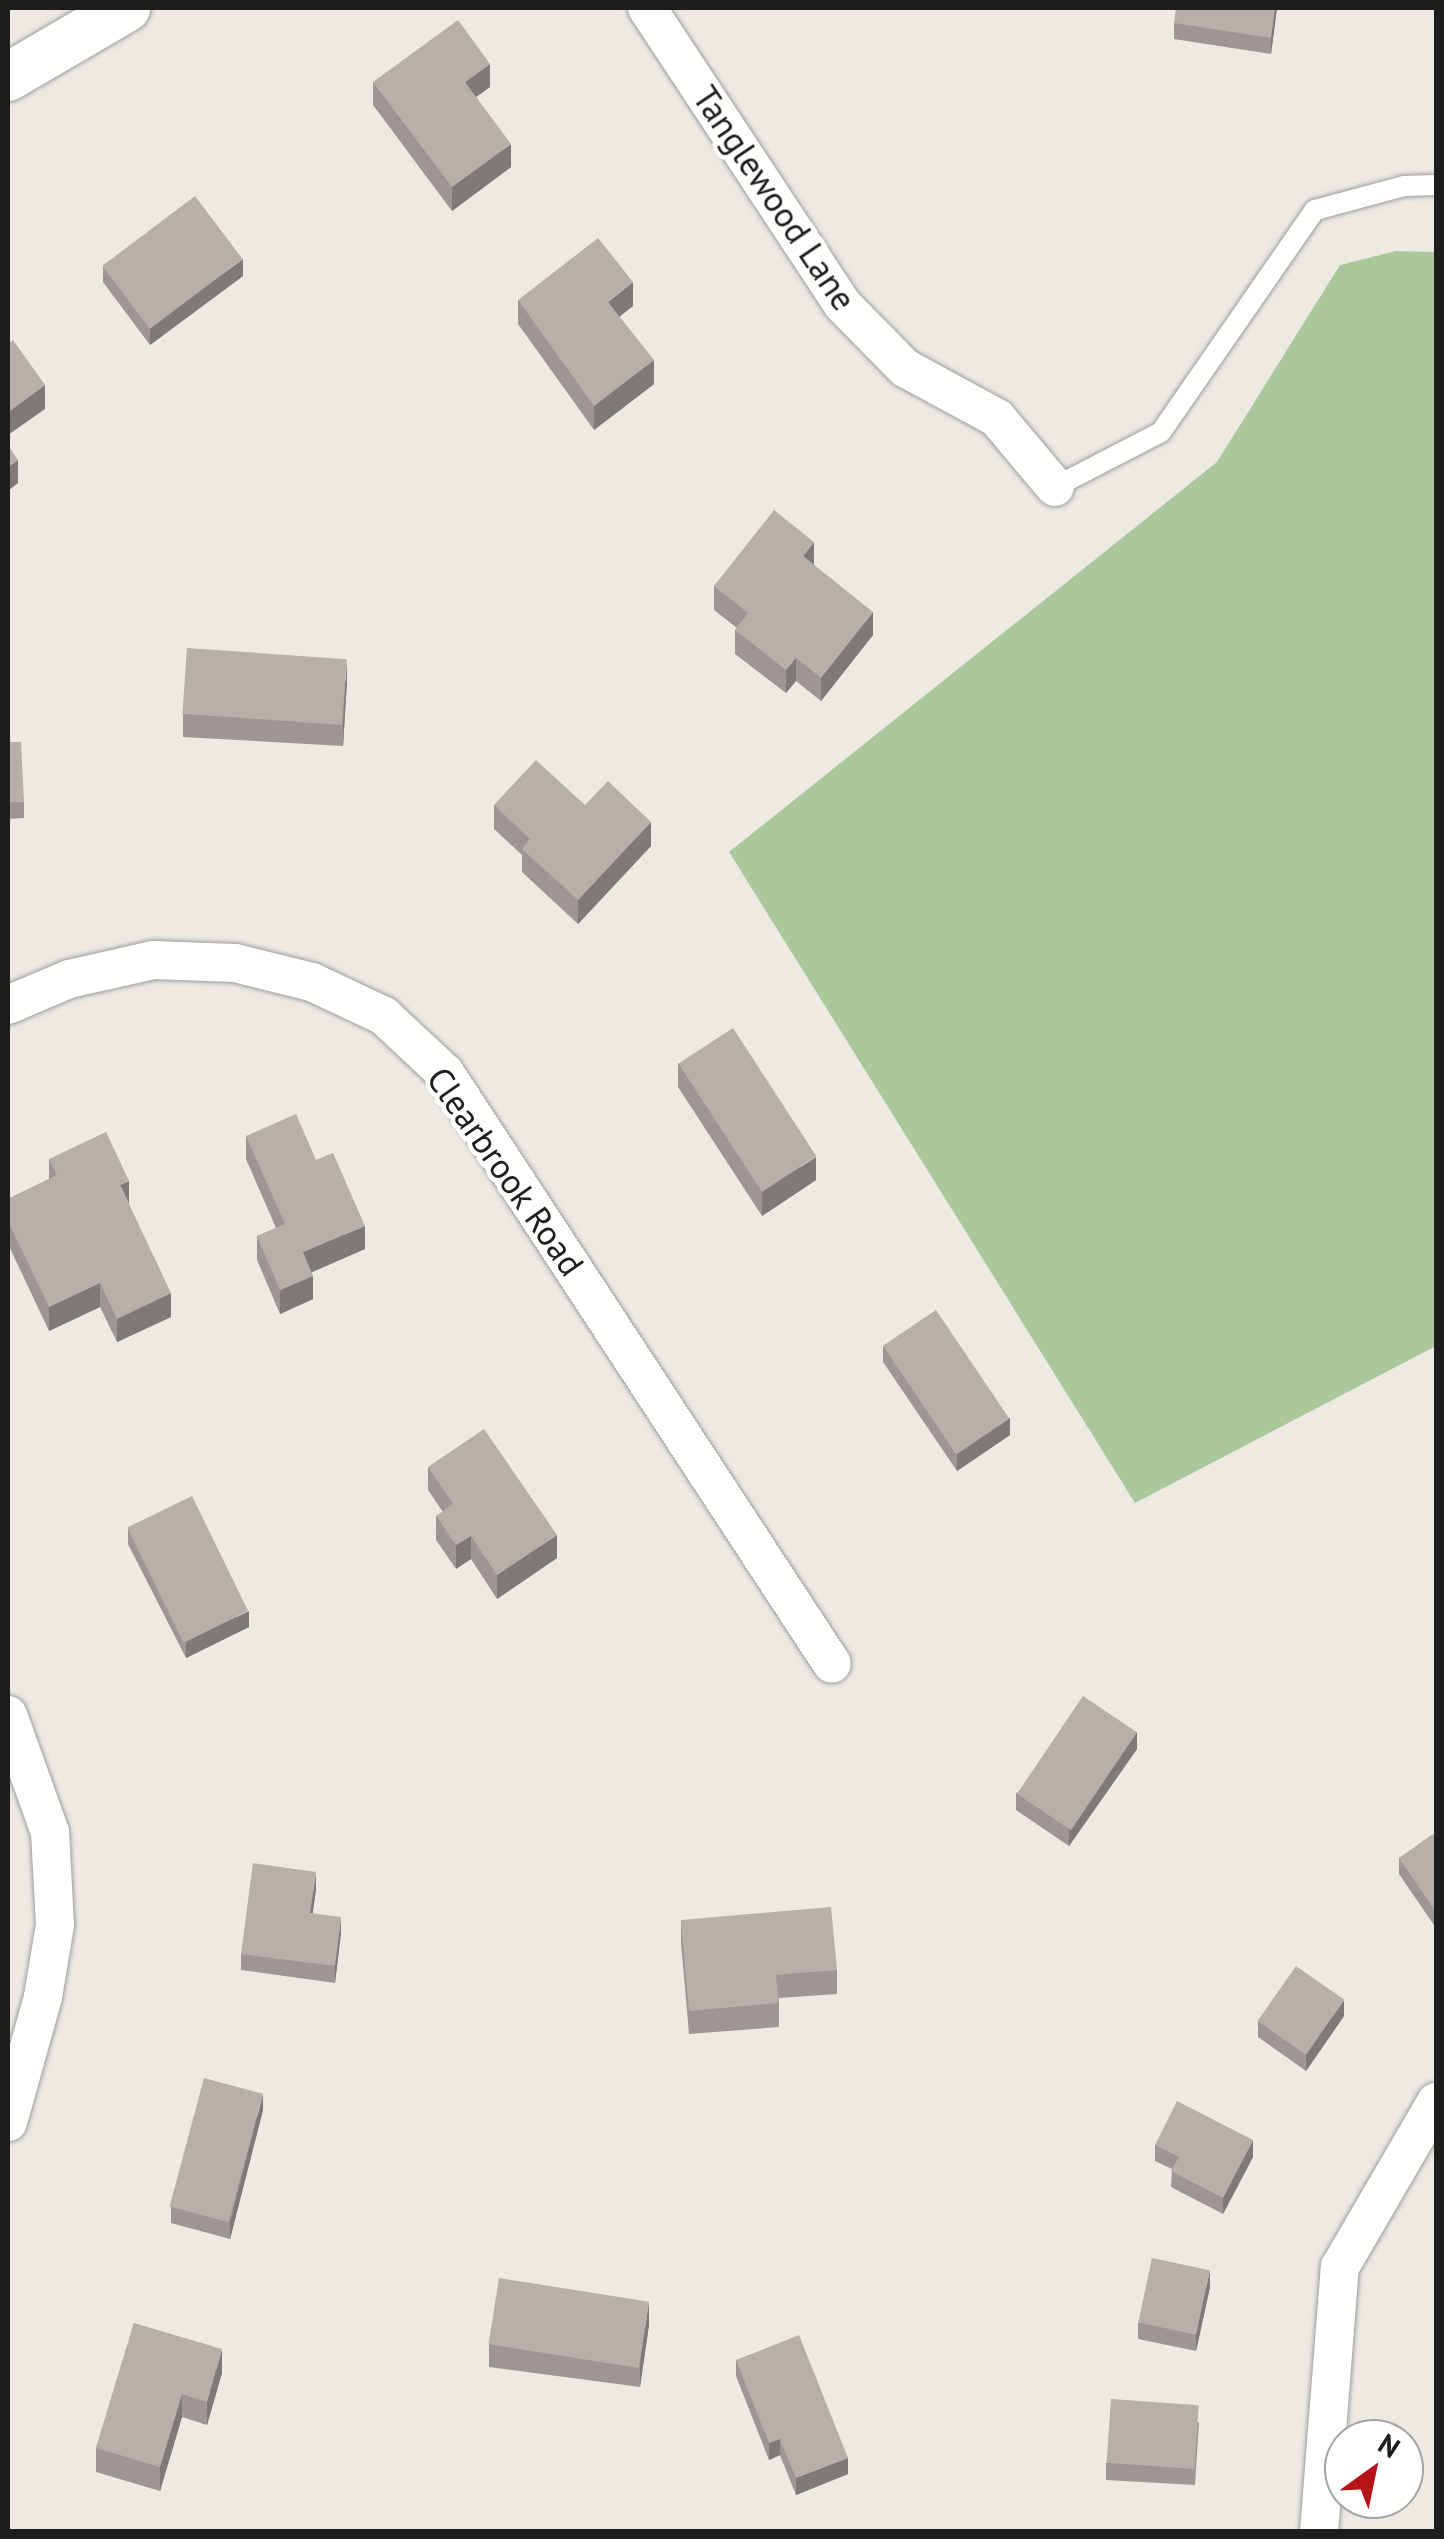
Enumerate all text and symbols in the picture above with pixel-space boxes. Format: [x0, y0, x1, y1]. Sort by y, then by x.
street label: Tanglewood Lane [685, 78, 865, 318]
street label: Clearbrook Road [418, 1058, 594, 1284]
north arrow [1324, 2419, 1424, 2519]
text: N [1372, 2425, 1407, 2466]

